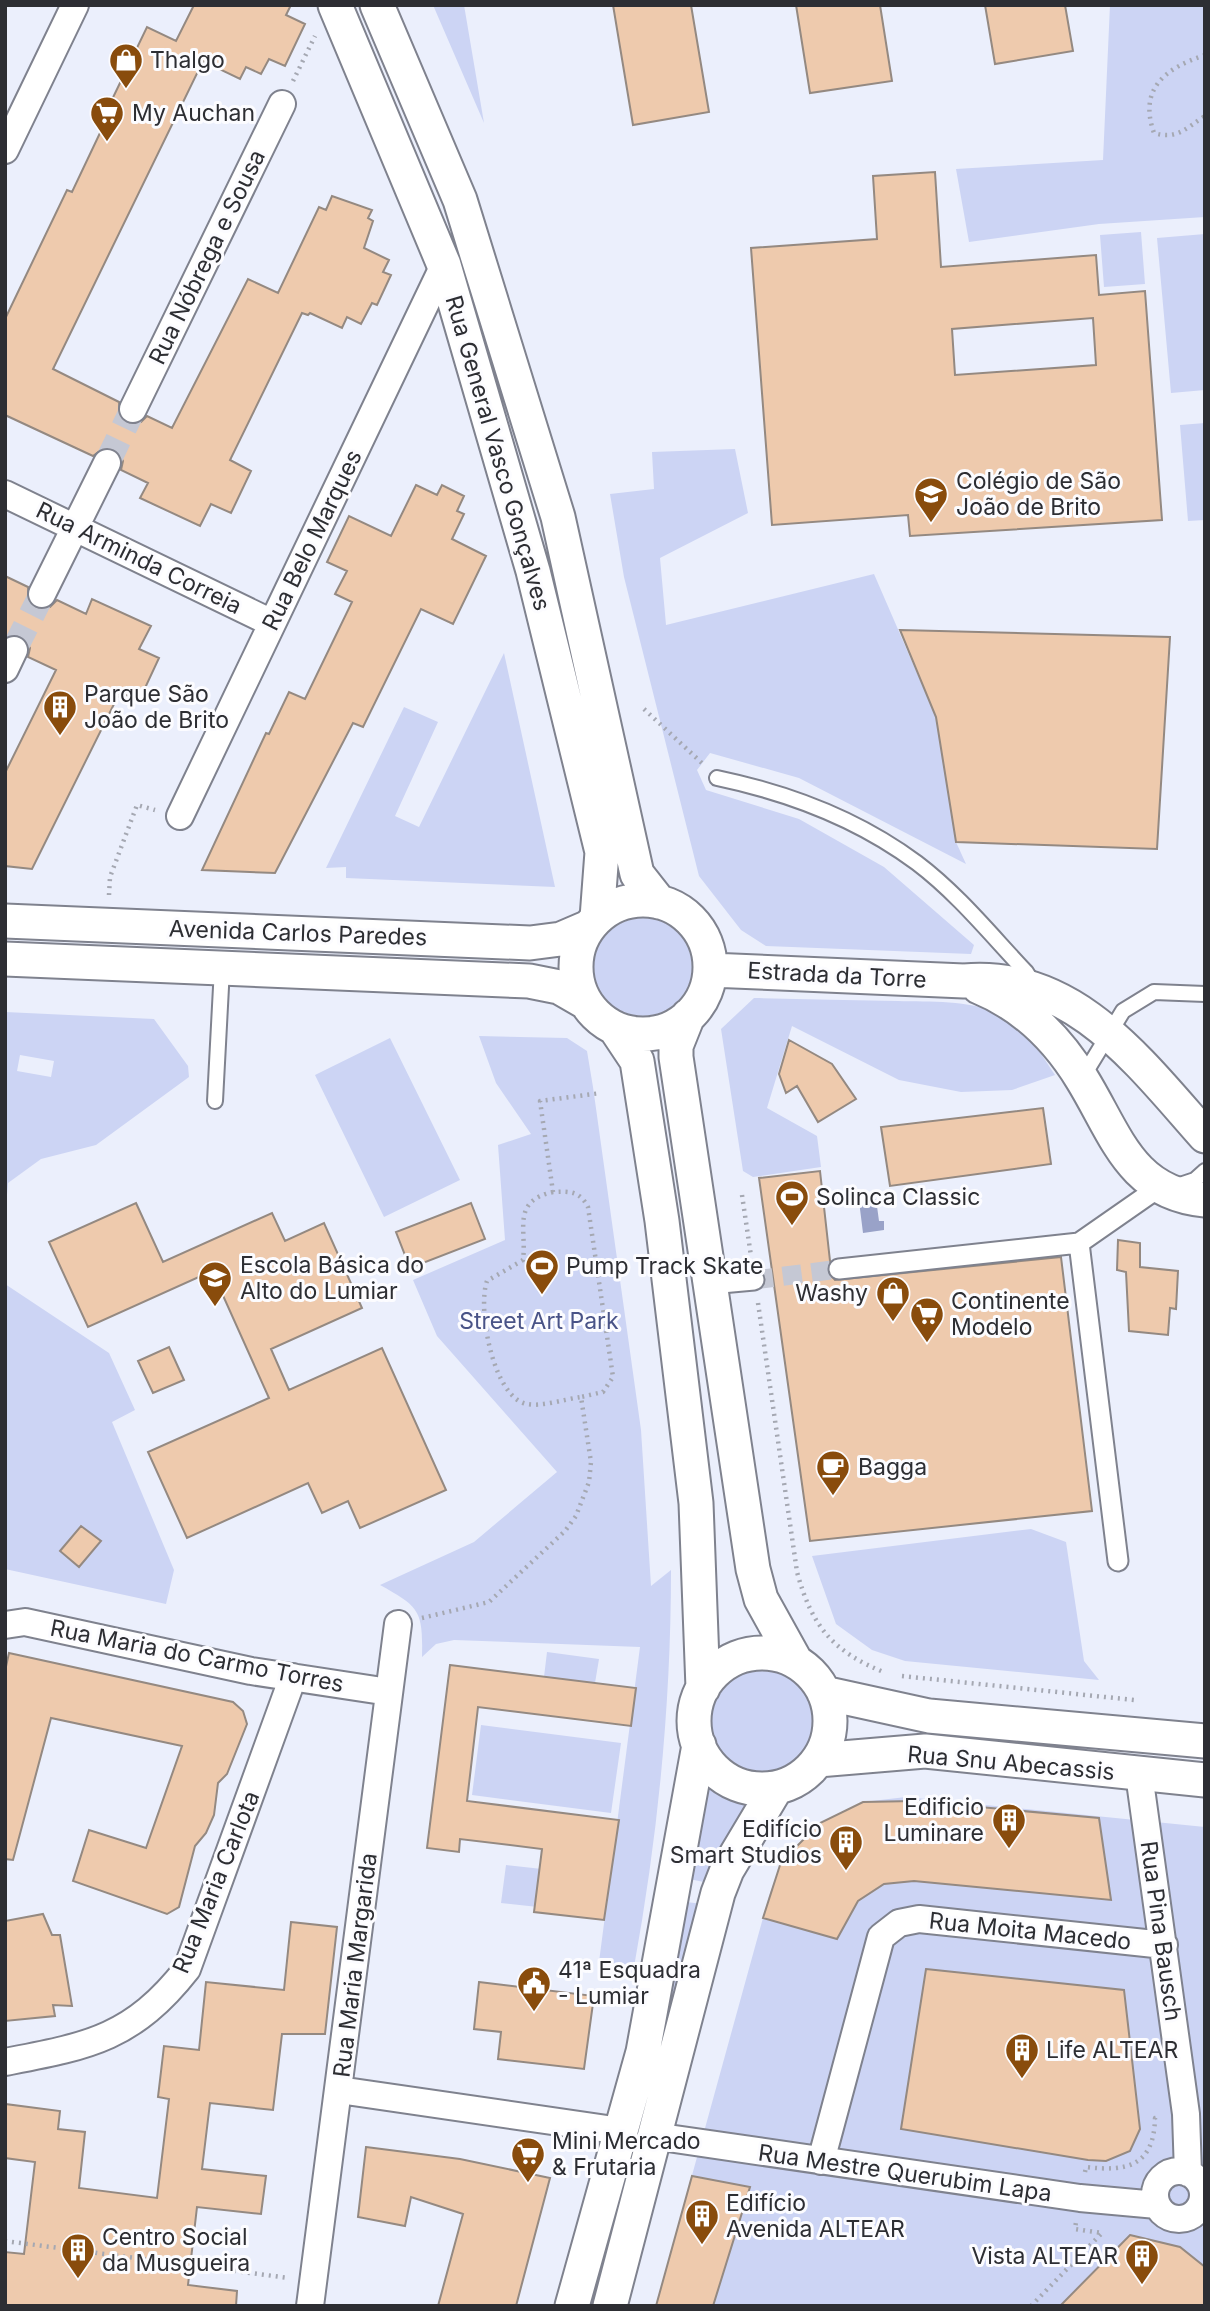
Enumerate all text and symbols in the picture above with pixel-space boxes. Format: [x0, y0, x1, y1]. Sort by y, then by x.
shop icon: Thalgo [107, 41, 145, 90]
place label: Thalgo [150, 46, 225, 74]
supermarket icon: My Auchan [88, 94, 126, 143]
place label: My Auchan [132, 99, 255, 127]
street label: Rua Nóbrega e Sousa [143, 145, 271, 369]
street label: Rua General Vasco Gonçalves [440, 292, 556, 614]
street label: Rua Belo Marques [256, 445, 368, 635]
place label: Colégio de São João de Brito [956, 467, 1121, 521]
school or university icon: Colégio de São João de Brito [912, 475, 950, 524]
street label: Rua Arminda Correia [32, 496, 246, 620]
place label: Parque São João de Brito [84, 680, 229, 734]
building icon: Parque São João de Brito [41, 688, 79, 737]
street label: Avenida Carlos Paredes [168, 914, 428, 952]
street label: Estrada da Torre [747, 956, 927, 994]
sports icon: Solinca Classic [773, 1178, 811, 1227]
place label: Solinca Classic [816, 1183, 980, 1211]
sports icon: Pump Track Skate [523, 1247, 561, 1296]
place label: Escola Básica do Alto do Lumiar [240, 1251, 424, 1305]
place label: Pump Track Skate [566, 1252, 763, 1280]
school or university icon: Escola Básica do Alto do Lumiar [196, 1259, 234, 1308]
shop icon: Washy [874, 1274, 912, 1323]
place label: Washy [795, 1279, 868, 1307]
place label: Continente Modelo [951, 1287, 1070, 1341]
supermarket icon: Continente Modelo [908, 1295, 946, 1344]
park label: Street Art Park [459, 1307, 619, 1335]
cafe icon: Bagga [814, 1448, 852, 1497]
place label: Bagga [858, 1453, 927, 1481]
street label: Rua Maria do Carmo Torres [48, 1614, 346, 1698]
street label: Rua Snu Abecassis [906, 1740, 1116, 1786]
street label: Rua Maria Carlota [167, 1787, 265, 1977]
place label: Edificio Luminare [883, 1793, 984, 1847]
building icon: Edificio Luminare [990, 1801, 1028, 1850]
place label: Edifício Smart Studios [670, 1815, 822, 1869]
building icon: Edifício Smart Studios [827, 1823, 865, 1872]
street label: Rua Pina Bausch [1135, 1839, 1187, 2023]
street label: Rua Maria Margarida [327, 1851, 383, 2079]
street label: Rua Moita Macedo [928, 1906, 1132, 1956]
place label: 41ª Esquadra - Lumiar [558, 1956, 701, 2010]
public building icon: 41ª Esquadra - Lumiar [515, 1964, 553, 2013]
building icon: Life ALTEAR [1003, 2031, 1041, 2080]
place label: Life ALTEAR [1046, 2036, 1178, 2064]
place label: Mini Mercado & Frutaria [552, 2127, 701, 2181]
supermarket icon: Mini Mercado & Frutaria [509, 2135, 547, 2184]
street label: Rua Mestre Querubim Lapa [756, 2139, 1054, 2207]
place label: Edifício Avenida ALTEAR [726, 2189, 905, 2243]
building icon: Edifício Avenida ALTEAR [683, 2197, 721, 2246]
place label: Centro Social da Musgueira [102, 2223, 250, 2277]
building icon: Centro Social da Musgueira [59, 2231, 97, 2280]
building icon: Vista ALTEAR [1123, 2237, 1161, 2286]
place label: Vista ALTEAR [971, 2242, 1118, 2270]

